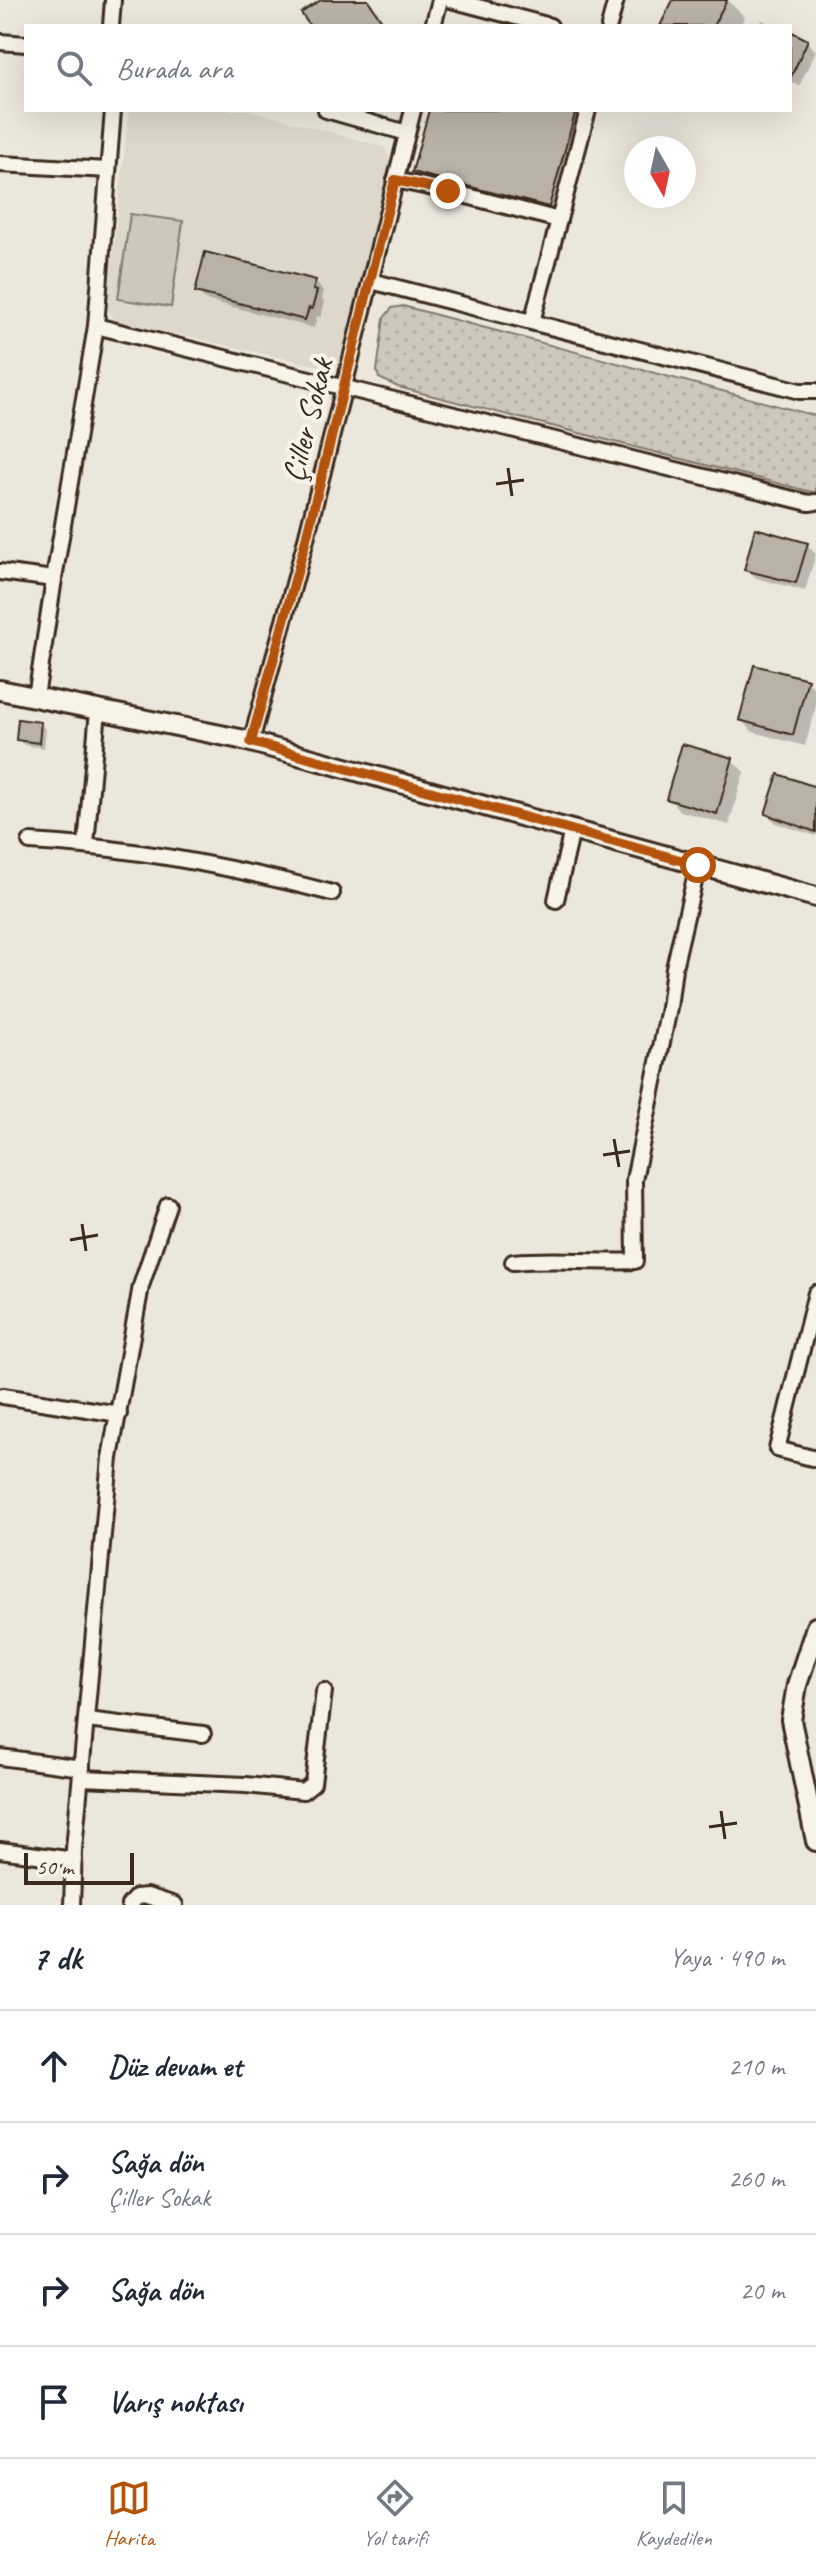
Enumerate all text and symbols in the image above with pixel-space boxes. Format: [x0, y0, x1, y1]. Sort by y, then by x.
search box [24, 24, 792, 112]
icon: search [52, 46, 96, 90]
text: Burada ara [116, 49, 233, 87]
north arrow [624, 136, 696, 208]
route end [430, 173, 466, 209]
street label: Çiller Sokak [272, 352, 343, 486]
route start [680, 847, 716, 883]
scale bar [24, 1849, 134, 1885]
text: 50 m [36, 1853, 73, 1881]
text: 7 dk [32, 1936, 82, 1979]
text: Yaya · 490 m [669, 1941, 784, 1974]
icon: ahead [32, 2044, 76, 2088]
text: Düz devam et [108, 2047, 242, 2085]
text: 210 m [728, 2050, 784, 2083]
text: Sağa dön [108, 2143, 204, 2181]
icon: right [32, 2156, 76, 2200]
text: 260 m [728, 2162, 784, 2195]
text: Çiller Sokak [108, 2181, 210, 2214]
icon: right [32, 2268, 76, 2312]
text: Sağa dön [108, 2271, 204, 2309]
text: 20 m [740, 2274, 784, 2307]
icon: arrive [32, 2380, 76, 2424]
text: Varış noktası [108, 2383, 243, 2421]
tab: Harita [104, 2476, 154, 2552]
tab: Yol tarifi [363, 2476, 428, 2552]
tab: Kaydedilen [636, 2476, 712, 2552]

